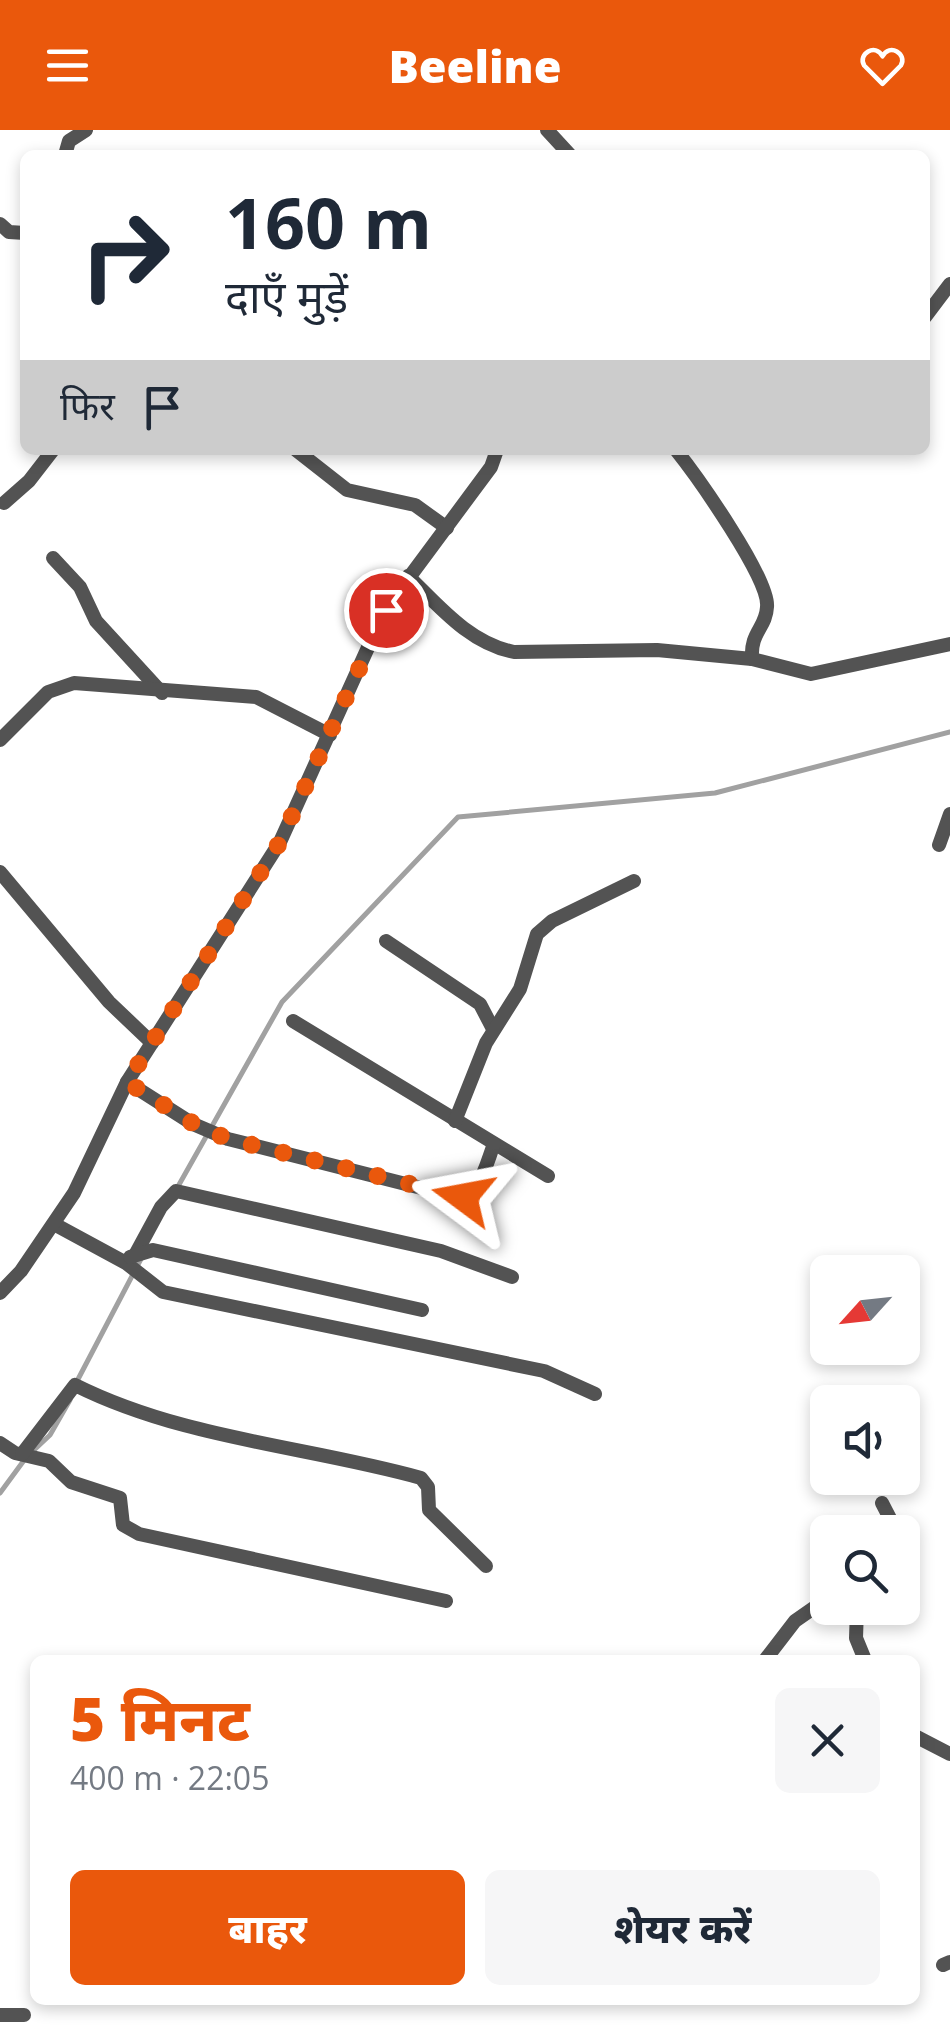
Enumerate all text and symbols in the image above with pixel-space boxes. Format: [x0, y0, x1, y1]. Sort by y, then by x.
text: Beeline [388, 35, 562, 96]
icon: menu [40, 38, 95, 93]
icon: heart [855, 38, 910, 93]
text: 160 m [225, 174, 432, 270]
icon: right [60, 190, 190, 320]
text: दाएँ मुड़ें [225, 265, 348, 326]
text: फिर [60, 379, 115, 431]
icon: arrive [135, 380, 190, 435]
pin [344, 568, 429, 653]
icon: arrive [359, 583, 414, 638]
position arrow [411, 1145, 515, 1249]
north arrow [810, 1255, 920, 1365]
map controls [810, 1255, 920, 1625]
button: sound [810, 1385, 920, 1495]
button: search [810, 1515, 920, 1625]
text: 5 मिनट [70, 1677, 250, 1759]
button: close [775, 1688, 880, 1793]
text: 400 m · 22:05 [70, 1756, 269, 1799]
button: बाहर [70, 1870, 465, 1985]
button: शेयर करें [485, 1870, 880, 1985]

